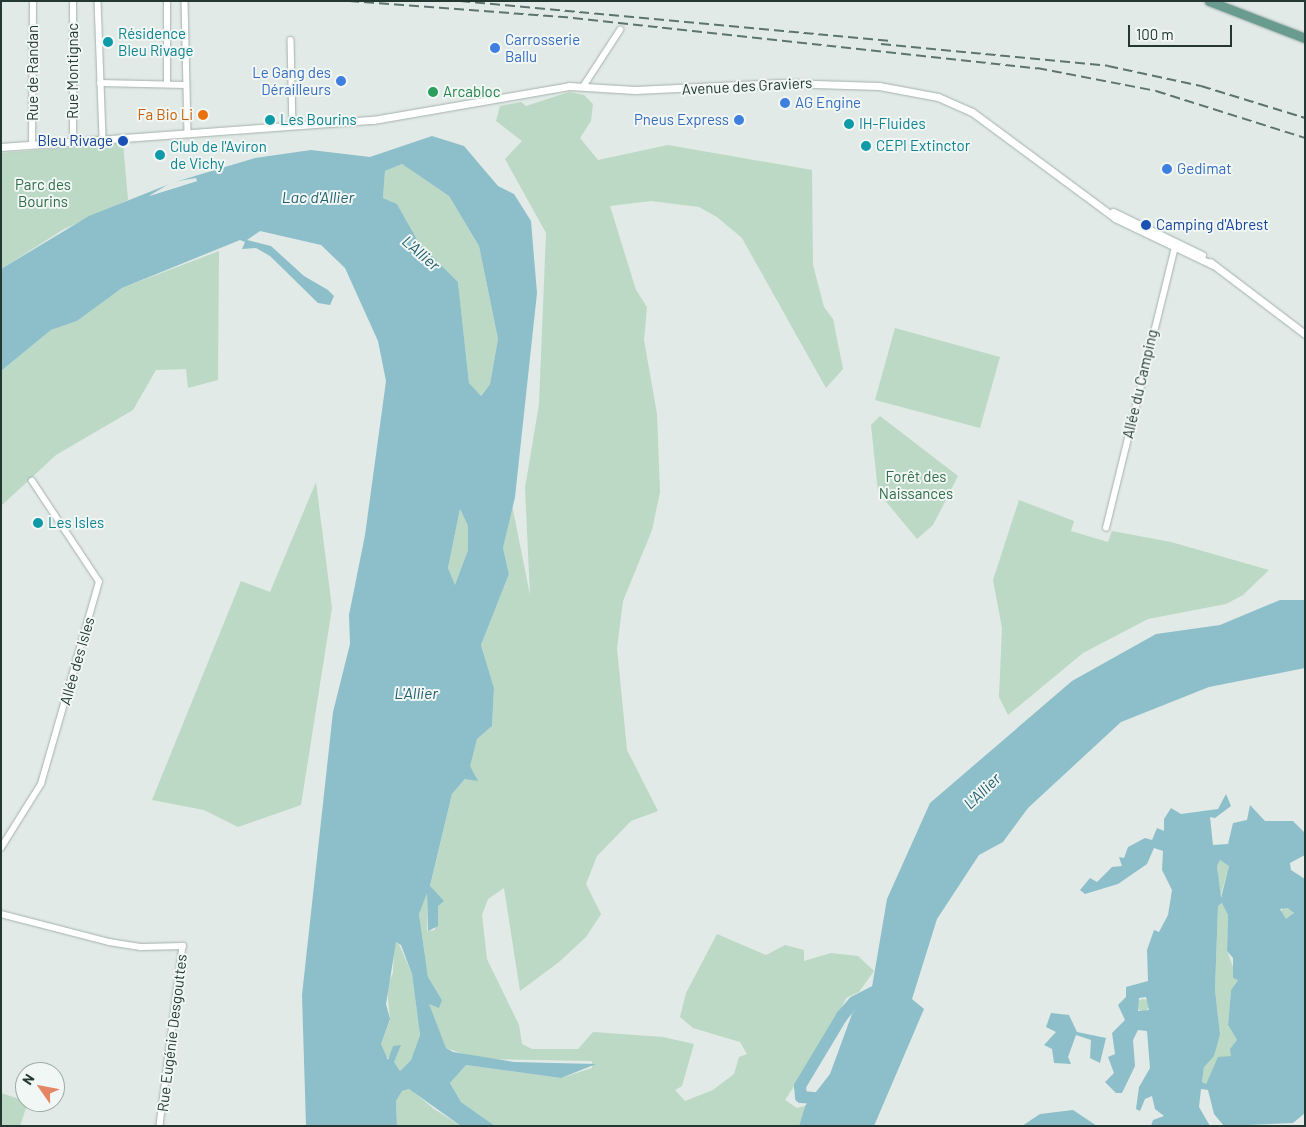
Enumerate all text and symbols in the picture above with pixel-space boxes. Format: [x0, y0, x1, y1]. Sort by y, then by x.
scale bar [1131, 15, 1235, 47]
street label: Rue Montignac [64, 23, 82, 119]
place label: Résidence Bleu Rivage [118, 24, 194, 59]
street label: Rue de Randan [24, 25, 42, 121]
text: 100 m [1136, 25, 1174, 43]
place label: Carrosserie Ballu [505, 30, 580, 65]
marker: Résidence Bleu Rivage [102, 36, 114, 48]
marker: Carrosserie Ballu [489, 42, 501, 54]
place label: Le Gang des Dérailleurs [252, 63, 331, 98]
street label: Avenue des Graviers [681, 74, 813, 98]
marker: Le Gang des Dérailleurs [335, 75, 347, 87]
place label: Arcabloc [443, 83, 501, 101]
marker: Arcabloc [427, 86, 439, 98]
place label: AG Engine [795, 94, 861, 112]
marker: AG Engine [779, 97, 791, 109]
place label: Fa Bio Li [138, 106, 193, 124]
marker: Fa Bio Li [197, 109, 209, 121]
place label: Les Bourins [280, 111, 357, 129]
place label: Pneus Express [634, 111, 729, 129]
marker: Les Bourins [264, 114, 276, 126]
marker: Pneus Express [733, 114, 745, 126]
place label: IH-Fluides [859, 115, 926, 133]
marker: IH-Fluides [843, 118, 855, 130]
place label: Bleu Rivage [37, 132, 113, 150]
marker: Bleu Rivage [117, 135, 129, 147]
place label: Club de l'Aviron de Vichy [170, 137, 267, 172]
place label: CEPI Extinctor [876, 137, 970, 155]
marker: CEPI Extinctor [860, 140, 872, 152]
marker: Club de l'Aviron de Vichy [154, 149, 166, 161]
place label: Gedimat [1177, 160, 1232, 178]
marker: Gedimat [1161, 163, 1173, 175]
park label: Parc des Bourins [15, 175, 71, 210]
water label: Lac d'Allier [282, 187, 354, 207]
place label: Camping d'Abrest [1156, 216, 1269, 234]
marker: Camping d'Abrest [1140, 219, 1152, 231]
water label: L'Allier [398, 231, 444, 275]
street label: Allée du Camping [1119, 328, 1161, 440]
park label: Forêt des Naissances [879, 467, 953, 502]
place label: Les Isles [48, 514, 104, 532]
marker: Les Isles [32, 517, 44, 529]
street label: Allée des Isles [56, 615, 98, 707]
water label: L'Allier [394, 683, 438, 703]
water label: L'Allier [960, 769, 1004, 813]
street label: Rue Eugénie Desgouttes [153, 953, 191, 1113]
north arrow [15, 1062, 65, 1112]
text: N [18, 1071, 38, 1088]

